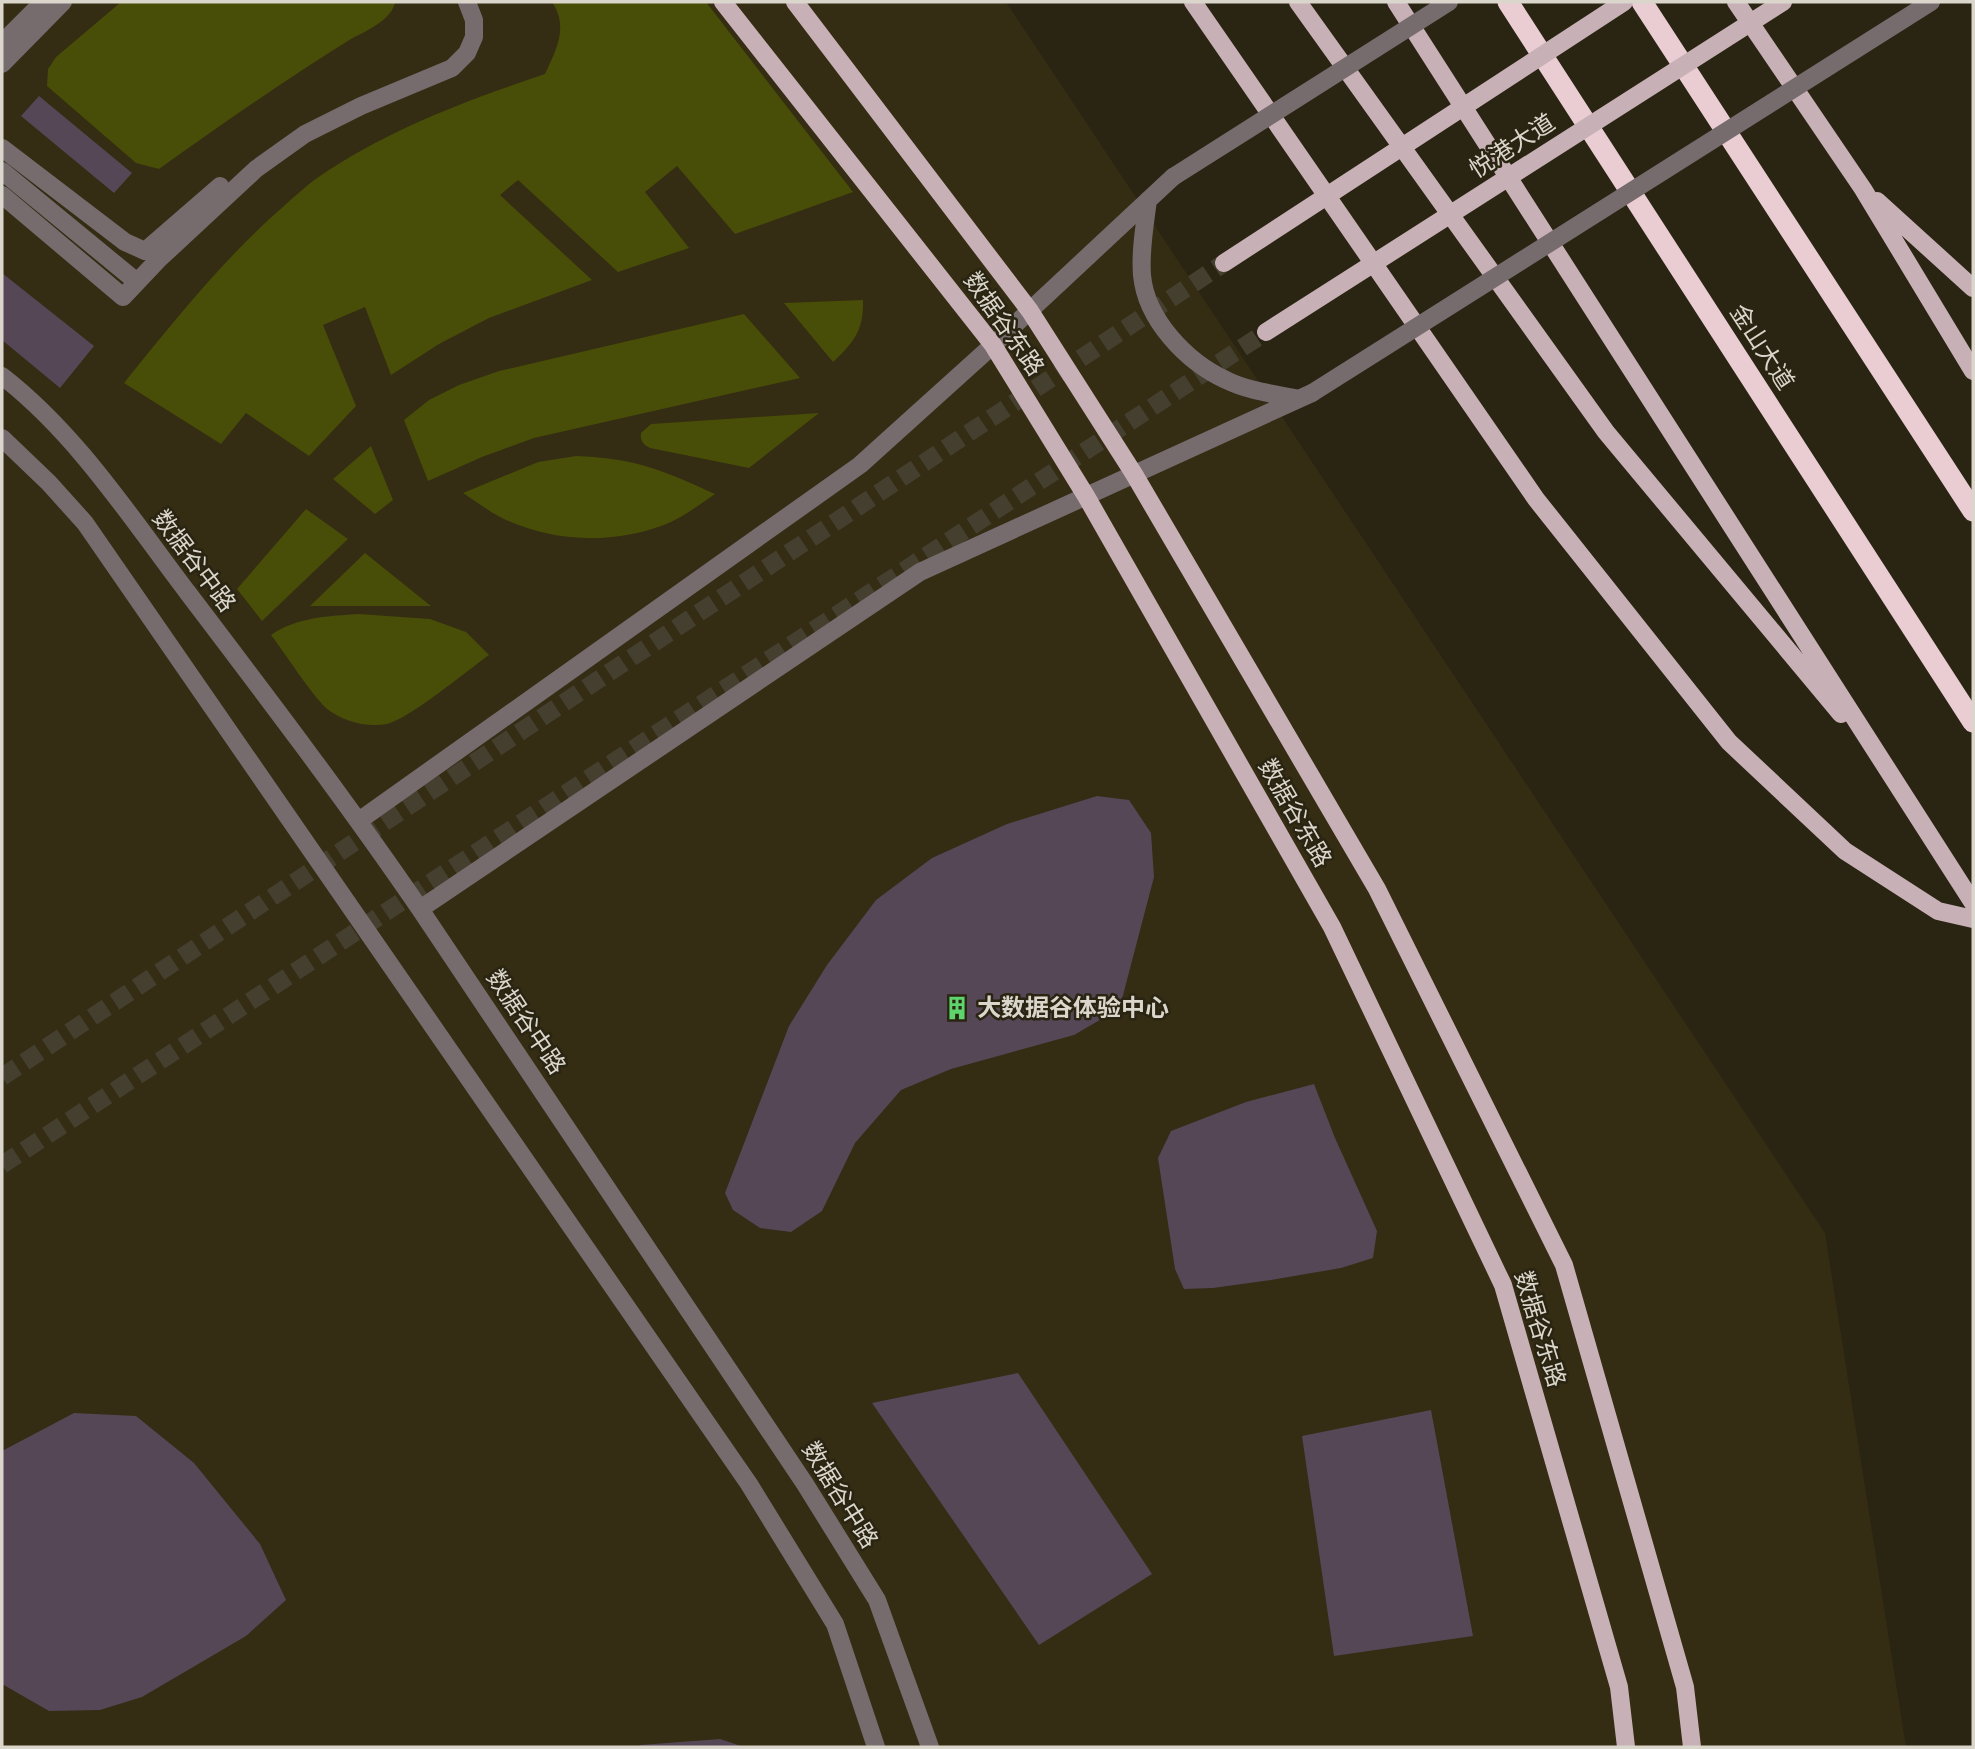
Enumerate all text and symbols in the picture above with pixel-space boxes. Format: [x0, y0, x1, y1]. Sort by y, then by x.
street label: 悦港大道 [1464, 108, 1560, 184]
street label: 数据谷东路 [958, 267, 1050, 381]
street label: 金山大道 [1724, 299, 1800, 395]
street label: 数据谷中路 [147, 505, 241, 617]
street label: 数据谷东路 [1253, 754, 1337, 872]
street label: 数据谷中路 [481, 964, 571, 1080]
building icon: 大数据谷体验中心 [943, 994, 971, 1022]
place label: 大数据谷体验中心 [977, 994, 1169, 1022]
street label: 数据谷东路 [1509, 1268, 1571, 1390]
street label: 数据谷中路 [796, 1437, 884, 1553]

